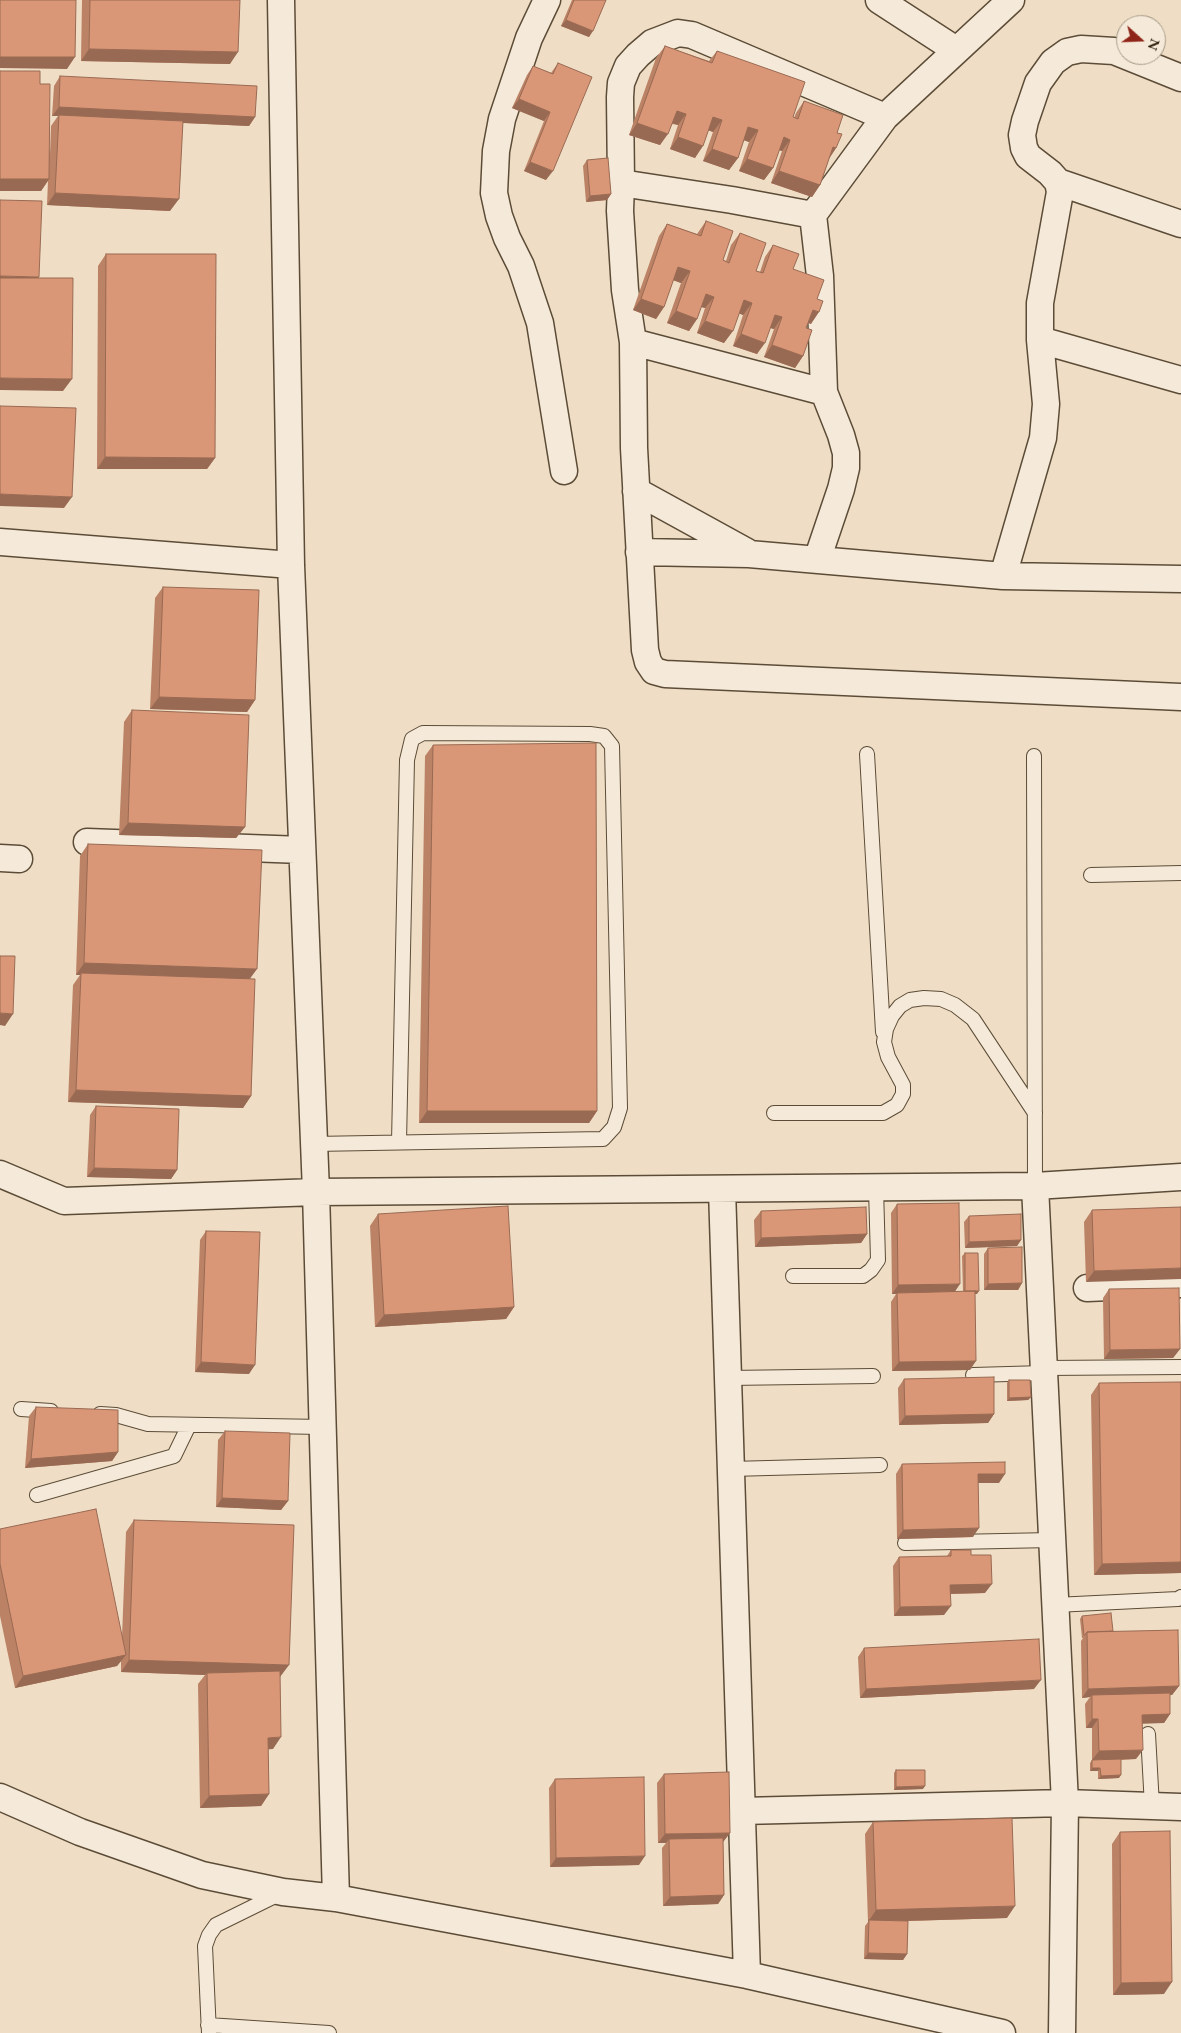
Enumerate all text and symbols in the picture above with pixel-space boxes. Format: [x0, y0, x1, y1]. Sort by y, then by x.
north arrow [1116, 15, 1166, 65]
text: N [1144, 36, 1165, 53]

